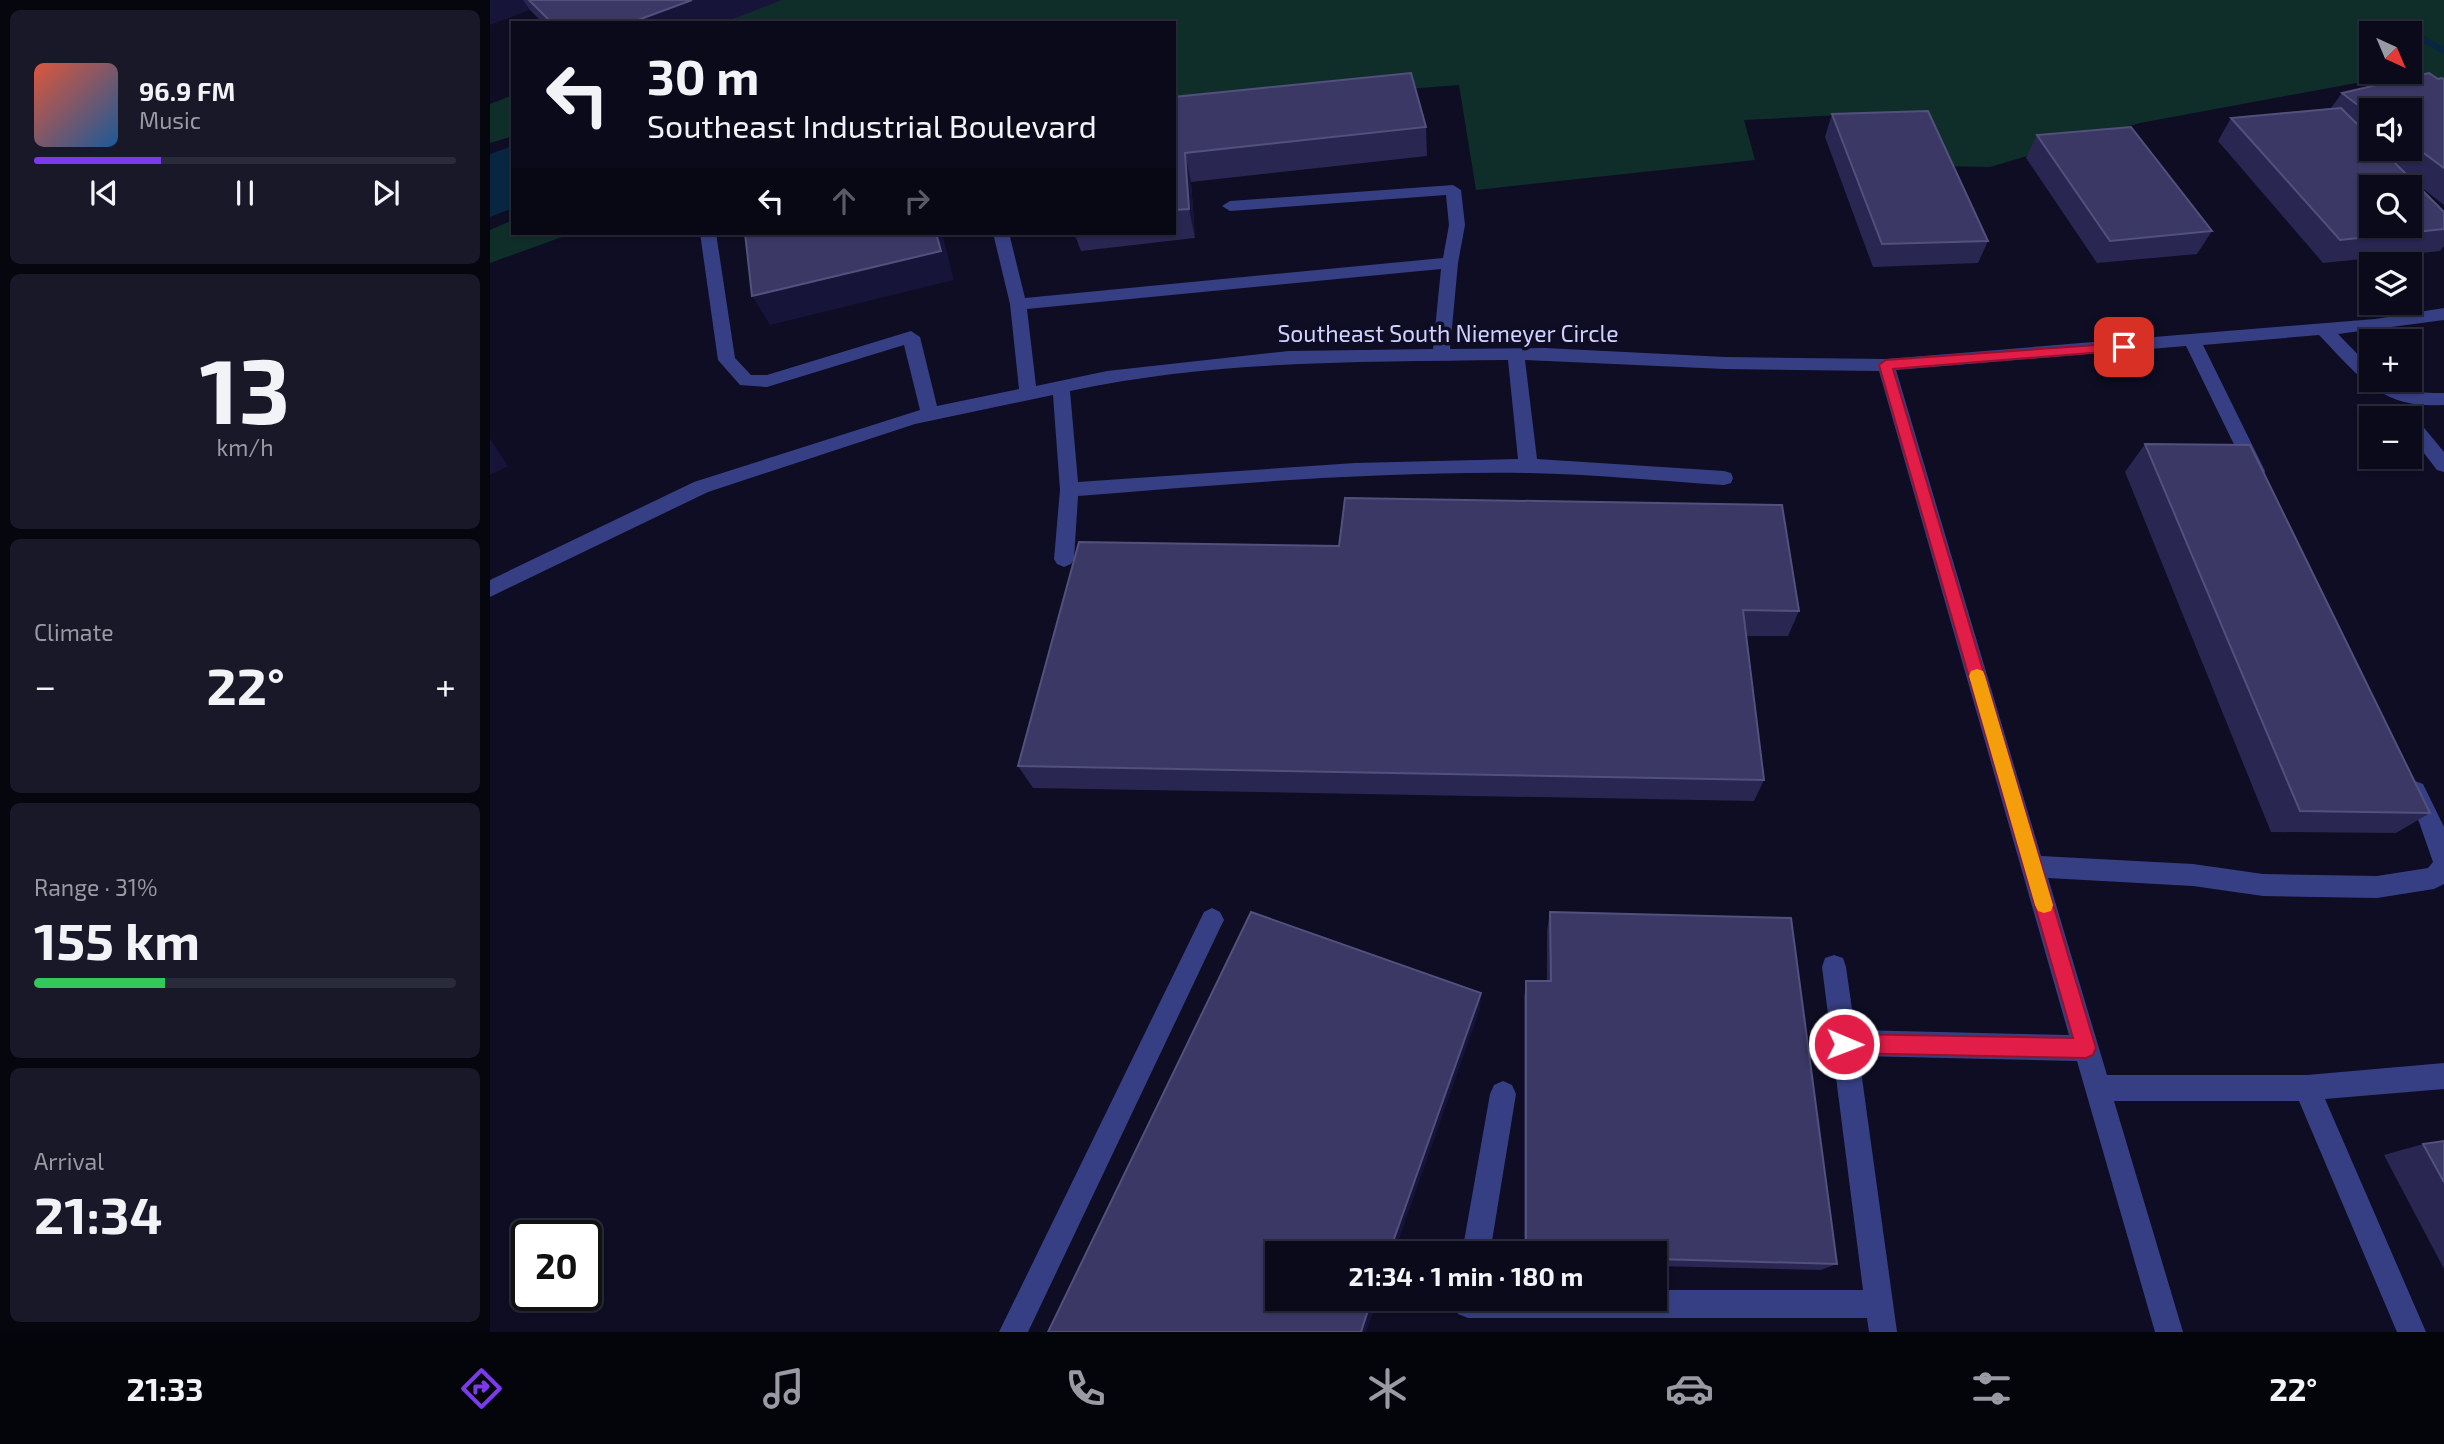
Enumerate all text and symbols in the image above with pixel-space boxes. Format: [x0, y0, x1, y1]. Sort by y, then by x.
north arrow [2359, 21, 2422, 84]
map controls [2359, 21, 2422, 469]
text: 30 m [647, 46, 759, 105]
icon: left [532, 49, 623, 140]
text: 96.9 FM [139, 75, 235, 106]
button: sound [2359, 98, 2422, 161]
text: Music [139, 106, 201, 134]
text: Southeast Industrial Boulevard [647, 106, 1097, 144]
icon: previous [85, 174, 123, 212]
icon: pause [226, 174, 264, 212]
icon: next [367, 174, 405, 212]
button: search [2359, 175, 2422, 238]
icon: left [752, 182, 790, 220]
icon: ahead [825, 182, 863, 220]
icon: right [898, 182, 936, 220]
button: layers [2359, 252, 2422, 315]
pin [2094, 317, 2154, 377]
street label: Southeast South Niemeyer Circle [1277, 319, 1619, 347]
icon: arrive [2105, 328, 2143, 366]
button: + [2359, 329, 2422, 392]
text: 13 [200, 333, 290, 442]
button: − [2359, 406, 2422, 469]
text: km/h [216, 433, 274, 461]
text: Climate [34, 618, 114, 646]
text: 22° [206, 653, 285, 715]
text: − [34, 662, 56, 708]
text: + [435, 662, 456, 708]
text: Range · 31% [34, 873, 158, 901]
text: 155 km [34, 908, 200, 970]
position arrow [1807, 1007, 1881, 1081]
text: Arrival [34, 1147, 104, 1175]
text: 21:34 [34, 1182, 163, 1244]
speed limit sign: 20 [511, 1220, 602, 1311]
text: 21:34 · 1 min · 180 m [1349, 1260, 1583, 1291]
icon: directions [457, 1364, 506, 1413]
icon: music [759, 1364, 808, 1413]
icon: phone [1061, 1364, 1110, 1413]
icon: climate [1363, 1364, 1412, 1413]
icon: car [1665, 1364, 1714, 1413]
icon: filters [1967, 1364, 2016, 1413]
text: 21:33 [127, 1369, 203, 1407]
text: 22° [2269, 1369, 2317, 1407]

